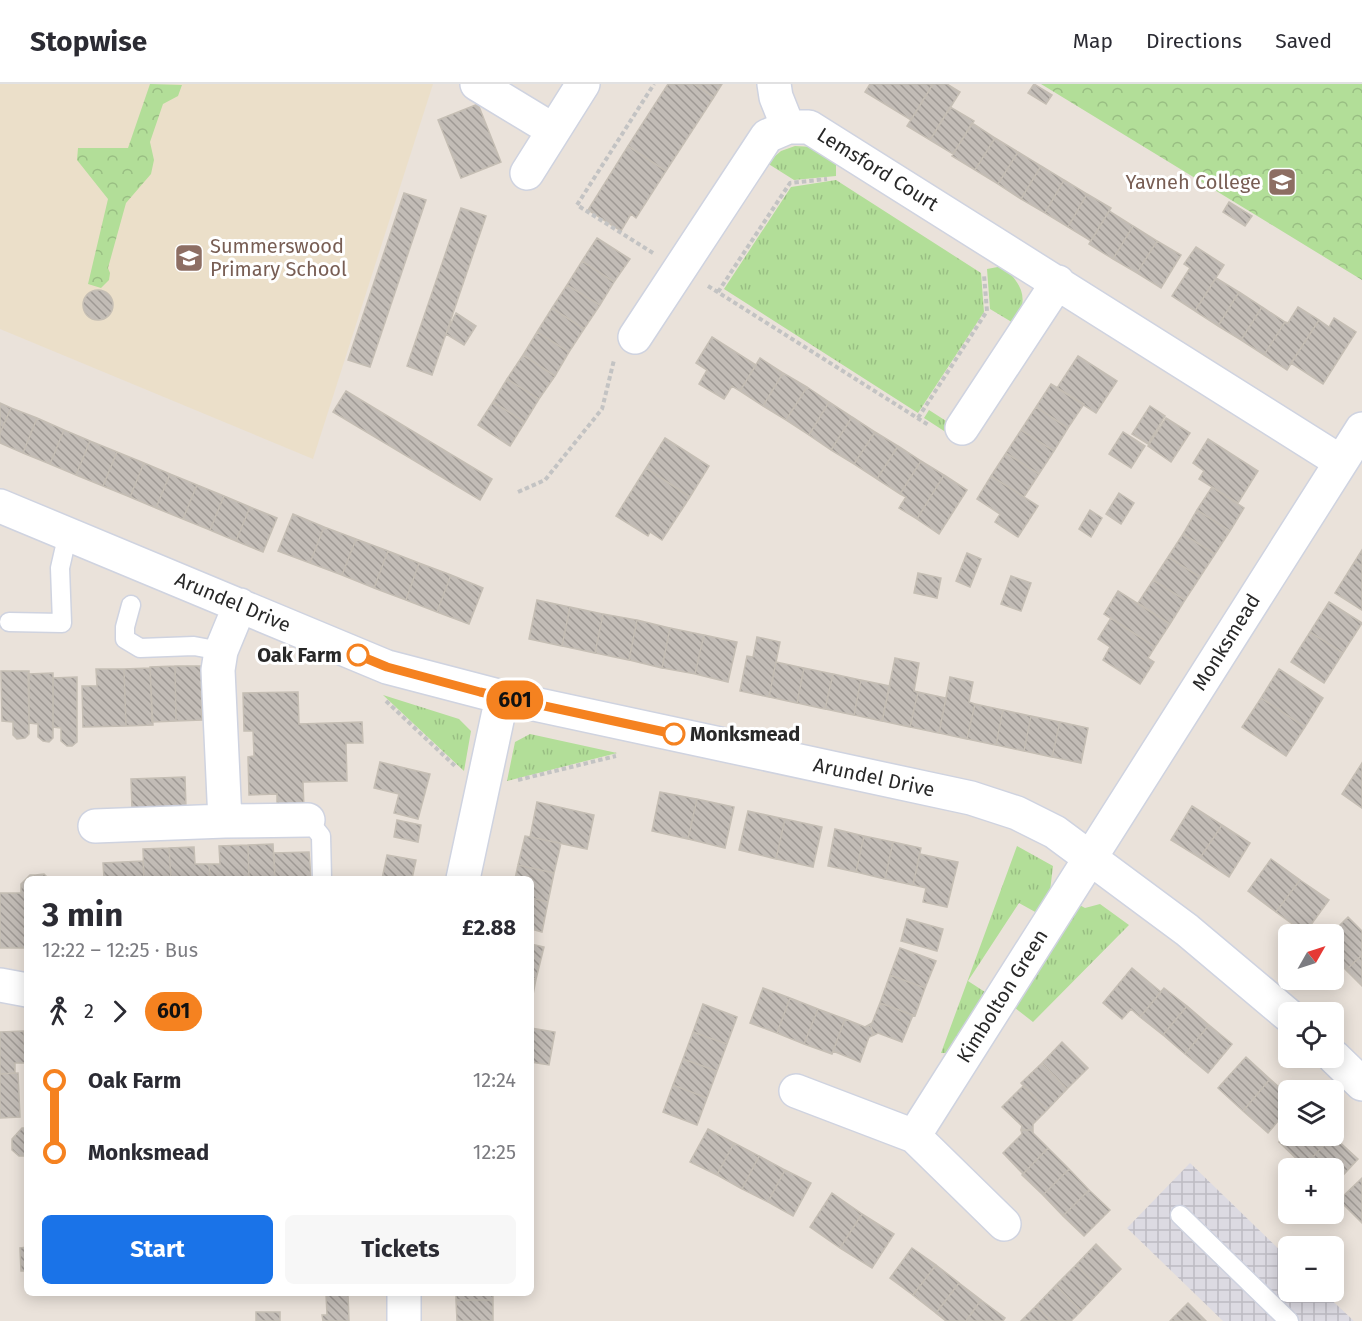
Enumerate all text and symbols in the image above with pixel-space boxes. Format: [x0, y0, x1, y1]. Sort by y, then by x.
text: Stopwise [30, 25, 147, 58]
text: Map [1073, 28, 1113, 54]
text: Directions [1146, 28, 1242, 54]
text: Saved [1275, 28, 1332, 54]
street label: Lemsford Court [813, 122, 944, 216]
school or university icon: Yavneh College [1266, 166, 1298, 198]
place label: Yavneh College [1126, 170, 1261, 194]
place label: Summerswood Primary School [210, 234, 347, 281]
school or university icon: Summerswood Primary School [173, 242, 205, 274]
street label: Arundel Drive [171, 567, 295, 637]
street label: Monksmead [1187, 589, 1265, 695]
place label: Oak Farm [257, 643, 342, 667]
marker: Oak Farm [347, 644, 369, 666]
line badge: 601 [480, 680, 550, 720]
text: 601 [498, 687, 532, 713]
place label: Monksmead [690, 722, 800, 746]
marker: Monksmead [663, 723, 685, 745]
street label: Arundel Drive [811, 752, 937, 802]
text: 3 min [42, 895, 123, 935]
text: £2.88 [462, 914, 516, 941]
north arrow [1278, 924, 1344, 990]
map controls [1278, 924, 1344, 1302]
street label: Kimbolton Green [951, 925, 1053, 1067]
text: 12:22 – 12:25 · Bus [42, 938, 198, 962]
icon: walk [42, 995, 75, 1028]
icon: forward [103, 995, 136, 1028]
text: 601 [157, 998, 190, 1024]
text: 2 [84, 999, 94, 1023]
button: locate [1278, 1002, 1344, 1068]
text: Oak Farm [88, 1067, 181, 1094]
text: 12:24 [473, 1068, 516, 1092]
button: layers [1278, 1080, 1344, 1146]
text: Monksmead [88, 1139, 209, 1166]
text: 12:25 [473, 1140, 516, 1164]
button: + [1278, 1158, 1344, 1224]
button: Start [42, 1215, 273, 1284]
button: Tickets [285, 1215, 516, 1284]
button: − [1278, 1236, 1344, 1302]

